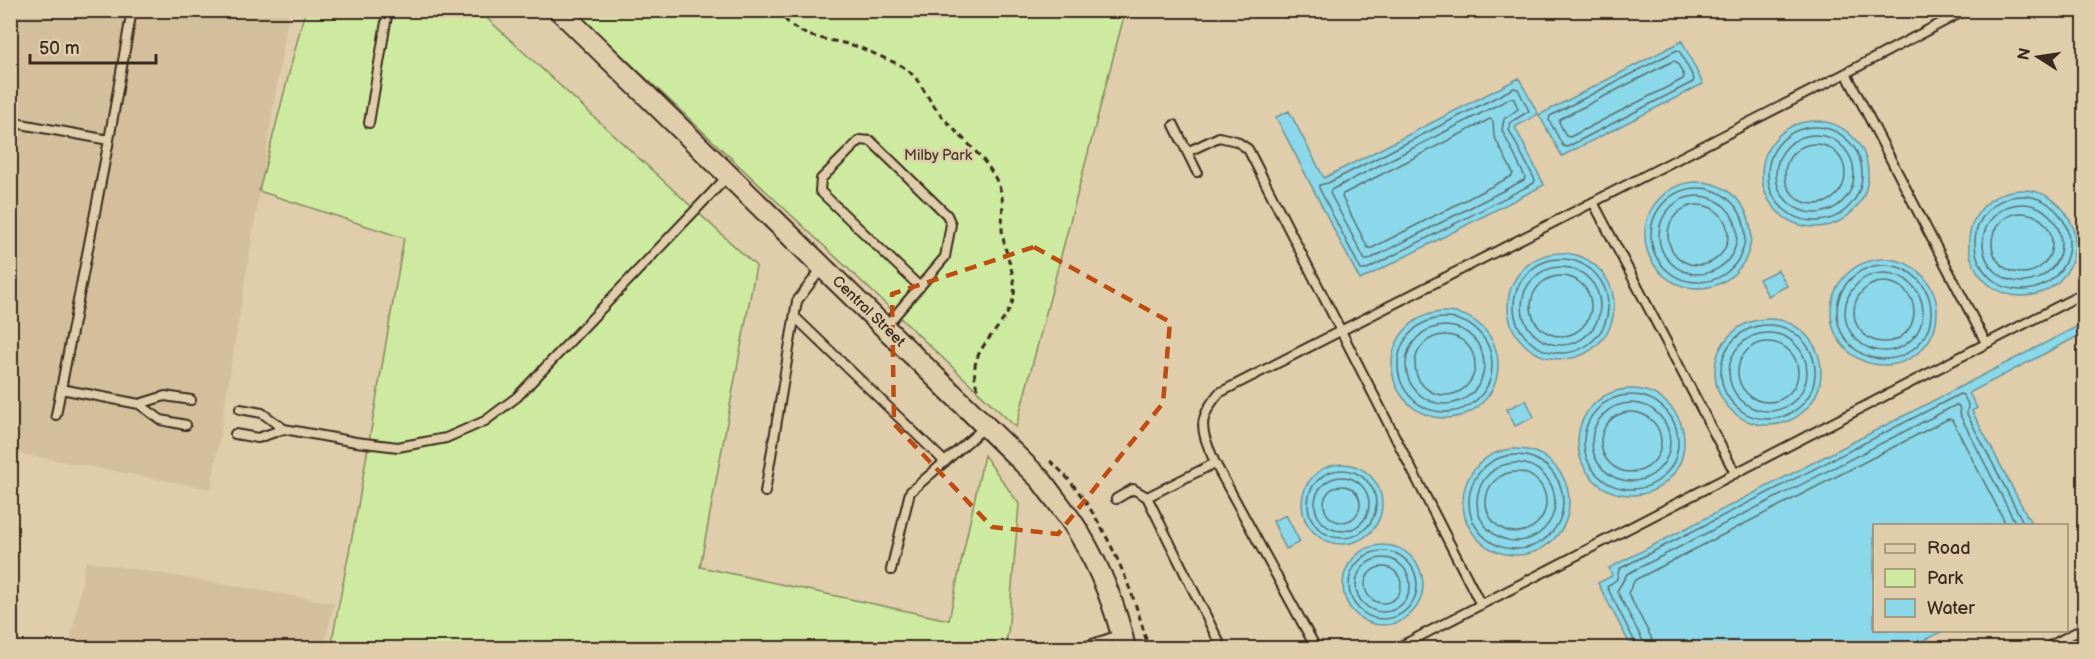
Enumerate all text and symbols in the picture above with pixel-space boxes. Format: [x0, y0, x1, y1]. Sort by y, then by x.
scale bar [30, 27, 156, 65]
north arrow [2008, 27, 2068, 87]
text: 50 m [39, 38, 80, 59]
text: N [2014, 46, 2035, 62]
park label: Milby Park [904, 146, 973, 165]
street label: Central Street [828, 272, 910, 351]
legend [1873, 524, 2068, 632]
text: Road [1927, 538, 1971, 559]
text: Park [1927, 568, 1963, 589]
text: Water [1927, 598, 1975, 619]

